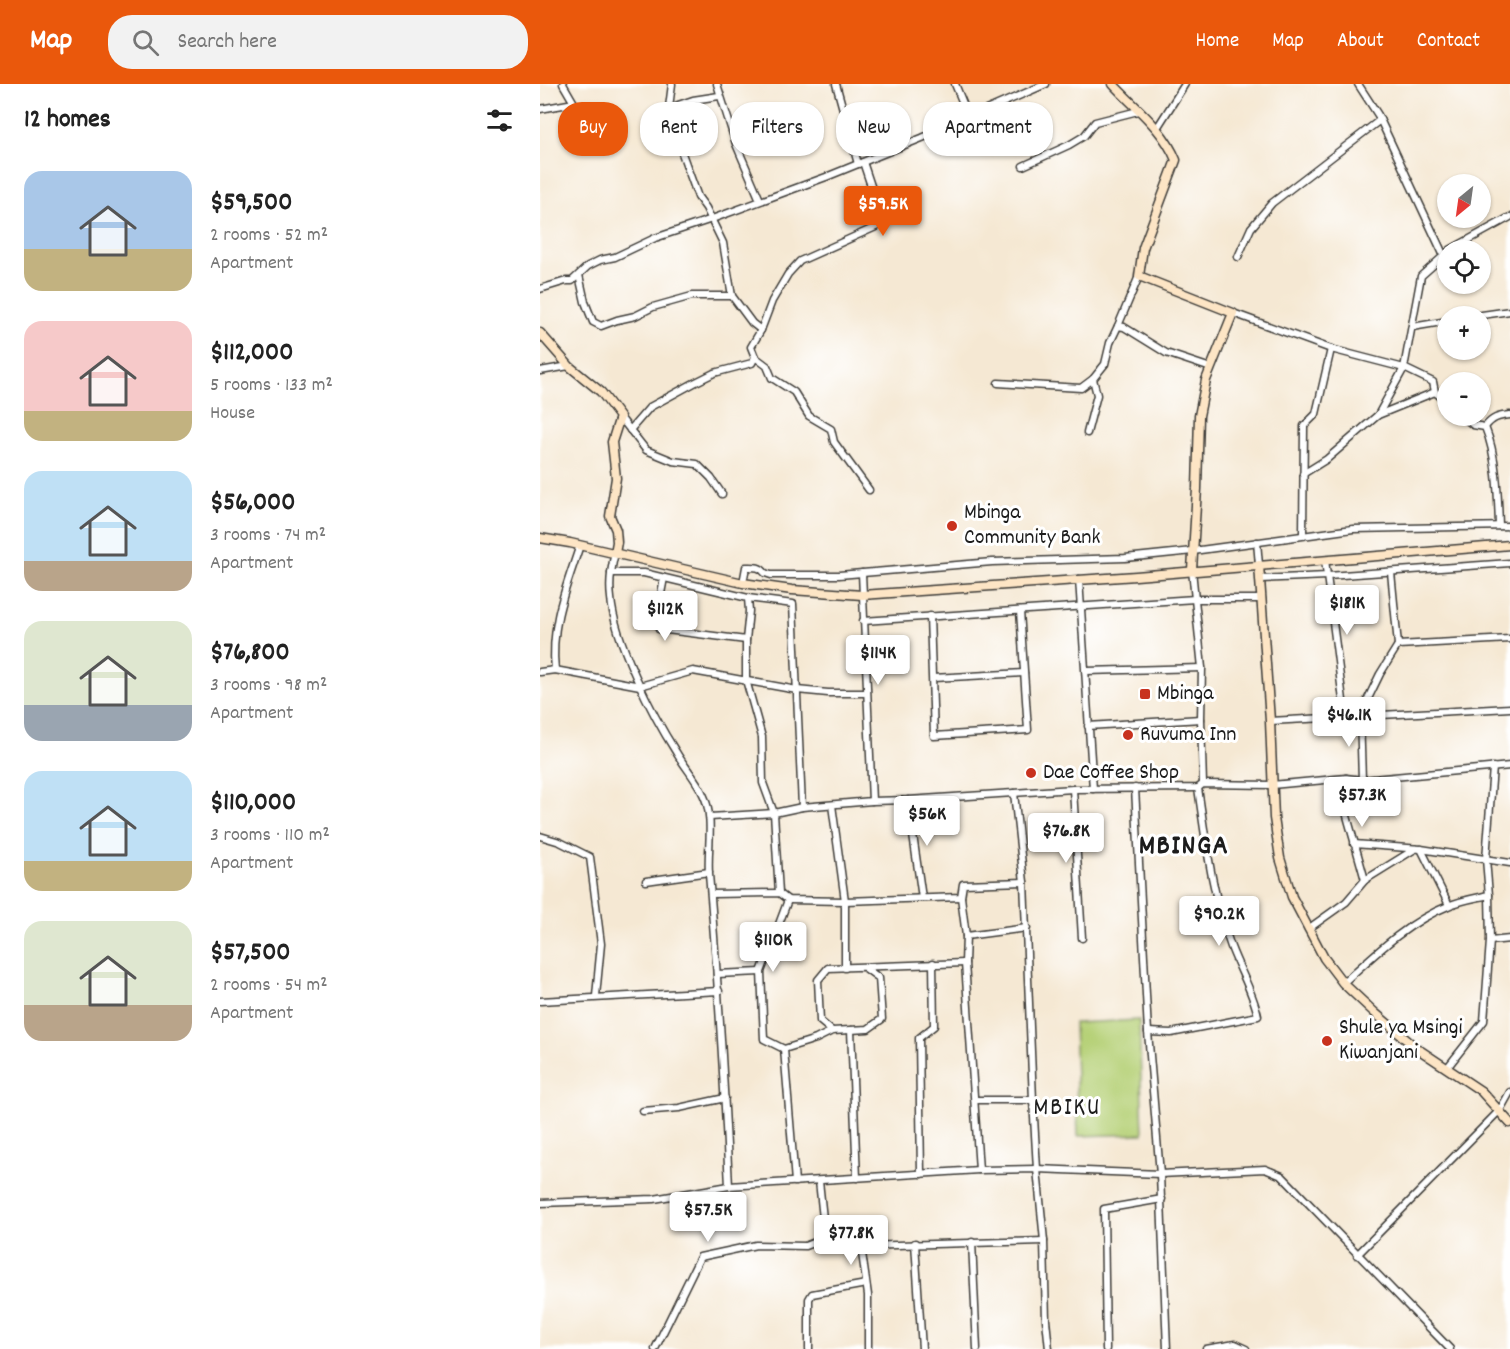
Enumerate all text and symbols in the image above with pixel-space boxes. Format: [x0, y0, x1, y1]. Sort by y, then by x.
search box [108, 15, 528, 69]
text: Map [30, 22, 72, 62]
icon: search [129, 26, 162, 59]
text: Search here [177, 27, 277, 58]
text: Home [1195, 27, 1239, 57]
text: Map [1272, 27, 1304, 57]
text: About [1337, 27, 1384, 57]
text: Contact [1417, 27, 1480, 57]
text: 12 homes [24, 102, 111, 139]
chip: Buy [558, 102, 628, 156]
chip: Rent [640, 102, 718, 156]
chip: Filters [730, 102, 824, 156]
chip: New [836, 102, 911, 156]
chip: Apartment [923, 102, 1053, 156]
icon: filters [483, 104, 516, 137]
north arrow [1437, 174, 1491, 228]
map controls [1437, 174, 1491, 426]
text: $59,500 [210, 185, 292, 222]
pin: $59.5K [834, 186, 932, 237]
text: $59.5K [858, 191, 908, 219]
icon: home [72, 195, 144, 267]
text: 2 rooms · 52 m² [210, 222, 328, 250]
button: locate [1437, 240, 1491, 294]
text: Apartment [210, 250, 293, 278]
button: + [1437, 306, 1491, 360]
text: $112,000 [210, 335, 293, 372]
icon: home [72, 345, 144, 417]
text: 5 rooms · 133 m² [210, 372, 333, 400]
button: − [1437, 372, 1491, 426]
text: House [210, 400, 255, 428]
text: $56,000 [210, 485, 295, 522]
icon: home [72, 495, 144, 567]
place label: Mbinga Community Bank [964, 498, 1101, 554]
marker: Mbinga Community Bank [945, 519, 959, 533]
text: 3 rooms · 74 m² [210, 522, 326, 550]
text: Apartment [210, 550, 293, 578]
pin: $181K [1305, 585, 1389, 636]
text: $181K [1329, 590, 1365, 618]
pin: $112K [623, 591, 707, 642]
text: $112K [647, 596, 683, 624]
text: $76,800 [210, 635, 290, 672]
pin: $114K [836, 635, 920, 686]
text: $114K [860, 640, 896, 668]
icon: home [72, 645, 144, 717]
text: 3 rooms · 98 m² [210, 672, 327, 700]
place label: Mbinga [1157, 679, 1214, 710]
marker: Mbinga [1138, 687, 1152, 701]
pin: $46.1K [1300, 697, 1398, 748]
text: Apartment [210, 700, 293, 728]
text: $46.1K [1326, 702, 1372, 730]
place label: Ruvuma Inn [1140, 720, 1236, 751]
marker: Ruvuma Inn [1121, 728, 1135, 742]
place label: Dae Coffee Shop [1043, 758, 1179, 789]
marker: Dae Coffee Shop [1024, 766, 1038, 780]
pin: $57.3K [1313, 777, 1411, 828]
text: $57.3K [1338, 782, 1386, 810]
text: $110,000 [210, 785, 296, 822]
icon: home [72, 795, 144, 867]
pin: $56K [891, 796, 963, 847]
text: $56K [908, 801, 946, 829]
pin: $76.8K [1017, 813, 1115, 864]
text: $76.8K [1042, 818, 1090, 846]
text: 3 rooms · 110 m² [210, 822, 330, 850]
district label: MBINGA [1139, 828, 1229, 868]
text: Apartment [210, 850, 293, 878]
pin: $90.2K [1170, 896, 1268, 947]
text: $90.2K [1193, 901, 1245, 929]
pin: $110K [731, 922, 815, 973]
text: $110K [753, 927, 793, 955]
text: $57,500 [210, 935, 291, 972]
icon: home [72, 945, 144, 1017]
text: 2 rooms · 54 m² [210, 972, 328, 1000]
text: Apartment [210, 1000, 293, 1028]
place label: Shule ya Msingi Kiwanjani [1339, 1013, 1463, 1069]
marker: Shule ya Msingi Kiwanjani [1320, 1034, 1334, 1048]
district label: MBIKU [1033, 1090, 1101, 1127]
pin: $57.5K [659, 1192, 757, 1243]
text: $57.5K [684, 1197, 732, 1225]
pin: $77.8K [802, 1215, 900, 1266]
text: $77.8K [828, 1220, 874, 1248]

